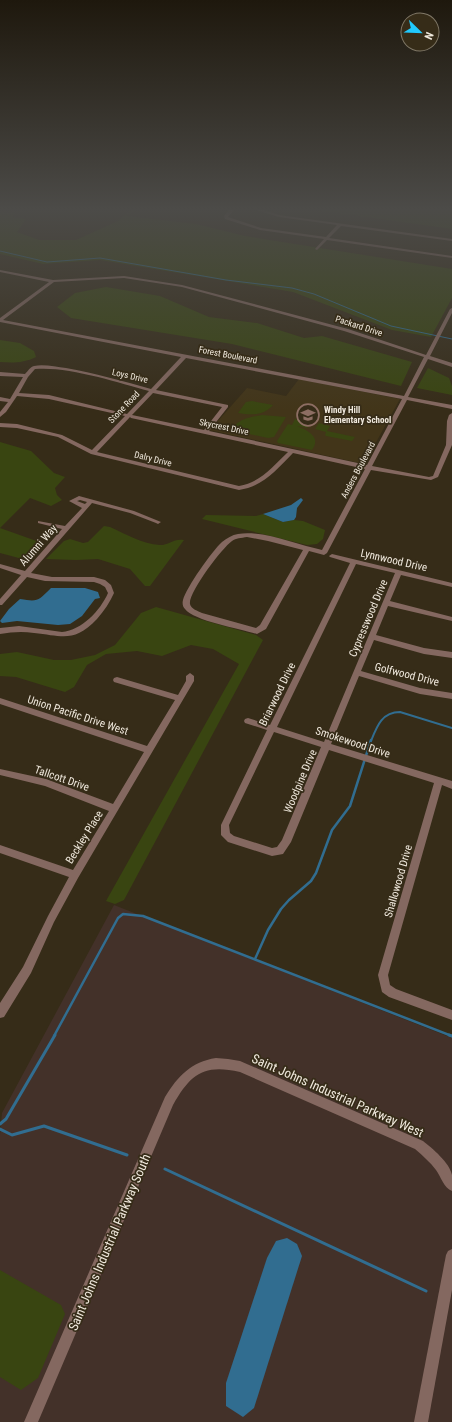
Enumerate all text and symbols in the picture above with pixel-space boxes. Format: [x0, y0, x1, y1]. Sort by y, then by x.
north arrow [400, 12, 440, 52]
text: N [421, 30, 436, 42]
street label: Packard Drive [334, 314, 384, 338]
street label: Forest Boulevard [198, 344, 258, 366]
street label: Loys Drive [111, 367, 149, 385]
street label: Stone Road [106, 389, 142, 425]
school or university icon: Windy Hill Elementary School [295, 402, 321, 428]
place label: Windy Hill Elementary School [324, 405, 391, 425]
street label: Skycrest Drive [198, 417, 250, 437]
street label: Anders Boulevard [339, 440, 377, 500]
street label: Dalry Drive [133, 450, 173, 468]
street label: Alumni Way [17, 522, 60, 569]
street label: Lynnwood Drive [359, 547, 428, 574]
street label: Cypresswood Drive [346, 578, 391, 659]
street label: Briarwood Drive [257, 660, 298, 728]
street label: Golfwood Drive [373, 660, 441, 689]
street label: Union Pacific Drive West [26, 693, 130, 738]
street label: Smokewood Drive [314, 724, 392, 761]
street label: Woodpine Drive [281, 748, 320, 815]
street label: Tallcott Drive [33, 763, 91, 794]
street label: Beckley Place [63, 808, 106, 866]
street label: Shallowood Drive [382, 843, 415, 919]
street label: Saint Johns Industrial Parkway West [250, 1051, 426, 1140]
street label: Saint Johns Industrial Parkway South [65, 1152, 154, 1333]

